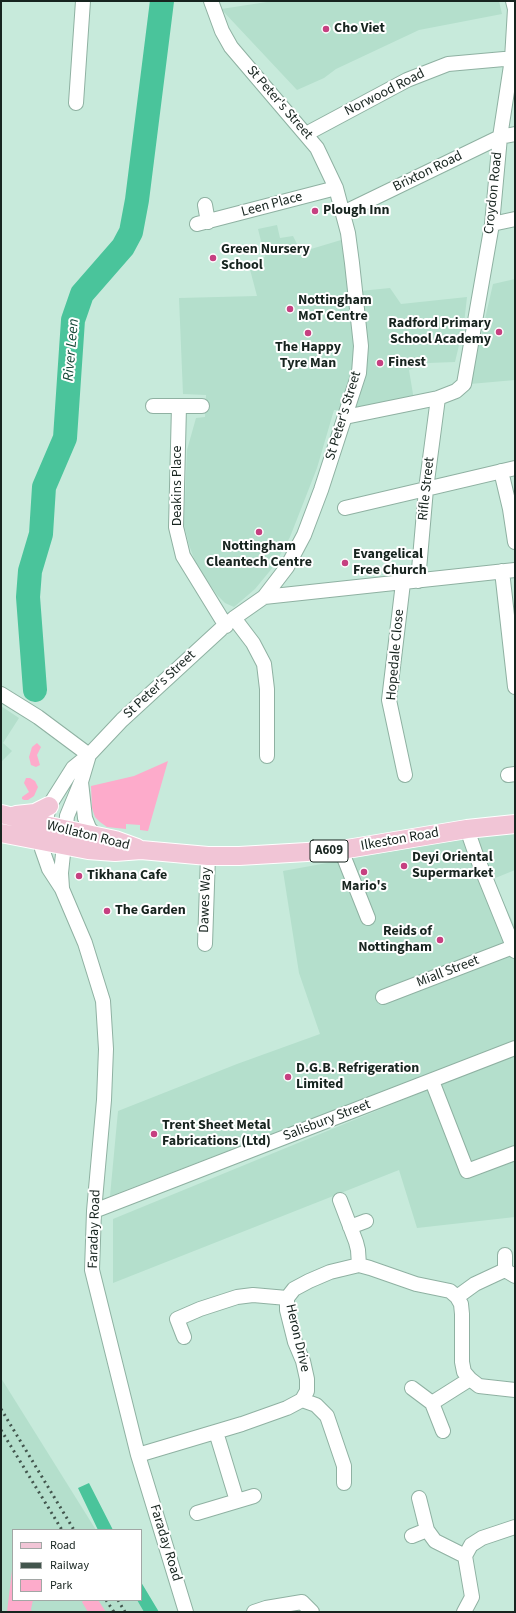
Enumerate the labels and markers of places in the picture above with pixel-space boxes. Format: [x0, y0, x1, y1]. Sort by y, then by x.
place label: Cho Viet [334, 21, 385, 37]
marker: Cho Viet [321, 24, 331, 34]
place label: Plough Inn [323, 203, 390, 219]
marker: Plough Inn [310, 206, 320, 216]
place label: Green Nursery School [221, 242, 310, 274]
marker: Green Nursery School [208, 253, 218, 263]
place label: Nottingham MoT Centre [298, 293, 372, 326]
marker: Nottingham MoT Centre [285, 304, 295, 314]
place label: Radford Primary School Academy [388, 316, 491, 348]
marker: Radford Primary School Academy [494, 327, 504, 337]
marker: The Happy Tyre Man [303, 328, 313, 338]
place label: The Happy Tyre Man [275, 340, 341, 372]
place label: Finest [388, 355, 426, 371]
marker: Finest [375, 358, 385, 368]
marker: Nottingham Cleantech Centre [254, 527, 264, 537]
place label: Nottingham Cleantech Centre [206, 539, 312, 572]
place label: Evangelical Free Church [353, 547, 427, 580]
marker: Evangelical Free Church [340, 558, 350, 568]
place label: Deyi Oriental Supermarket [412, 850, 493, 882]
marker: Deyi Oriental Supermarket [399, 861, 409, 871]
marker: Mario's [359, 867, 369, 877]
place label: Tikhana Cafe [87, 868, 167, 884]
marker: Tikhana Cafe [74, 871, 84, 881]
place label: Mario's [341, 879, 387, 895]
place label: The Garden [115, 903, 186, 919]
marker: The Garden [102, 906, 112, 916]
place label: Reids of Nottingham [358, 924, 432, 956]
marker: Reids of Nottingham [435, 935, 445, 945]
place label: D.G.B. Refrigeration Limited [296, 1061, 419, 1094]
marker: D.G.B. Refrigeration Limited [283, 1072, 293, 1082]
place label: Trent Sheet Metal Fabrications (Ltd) [162, 1118, 271, 1150]
marker: Trent Sheet Metal Fabrications (Ltd) [149, 1129, 159, 1139]

